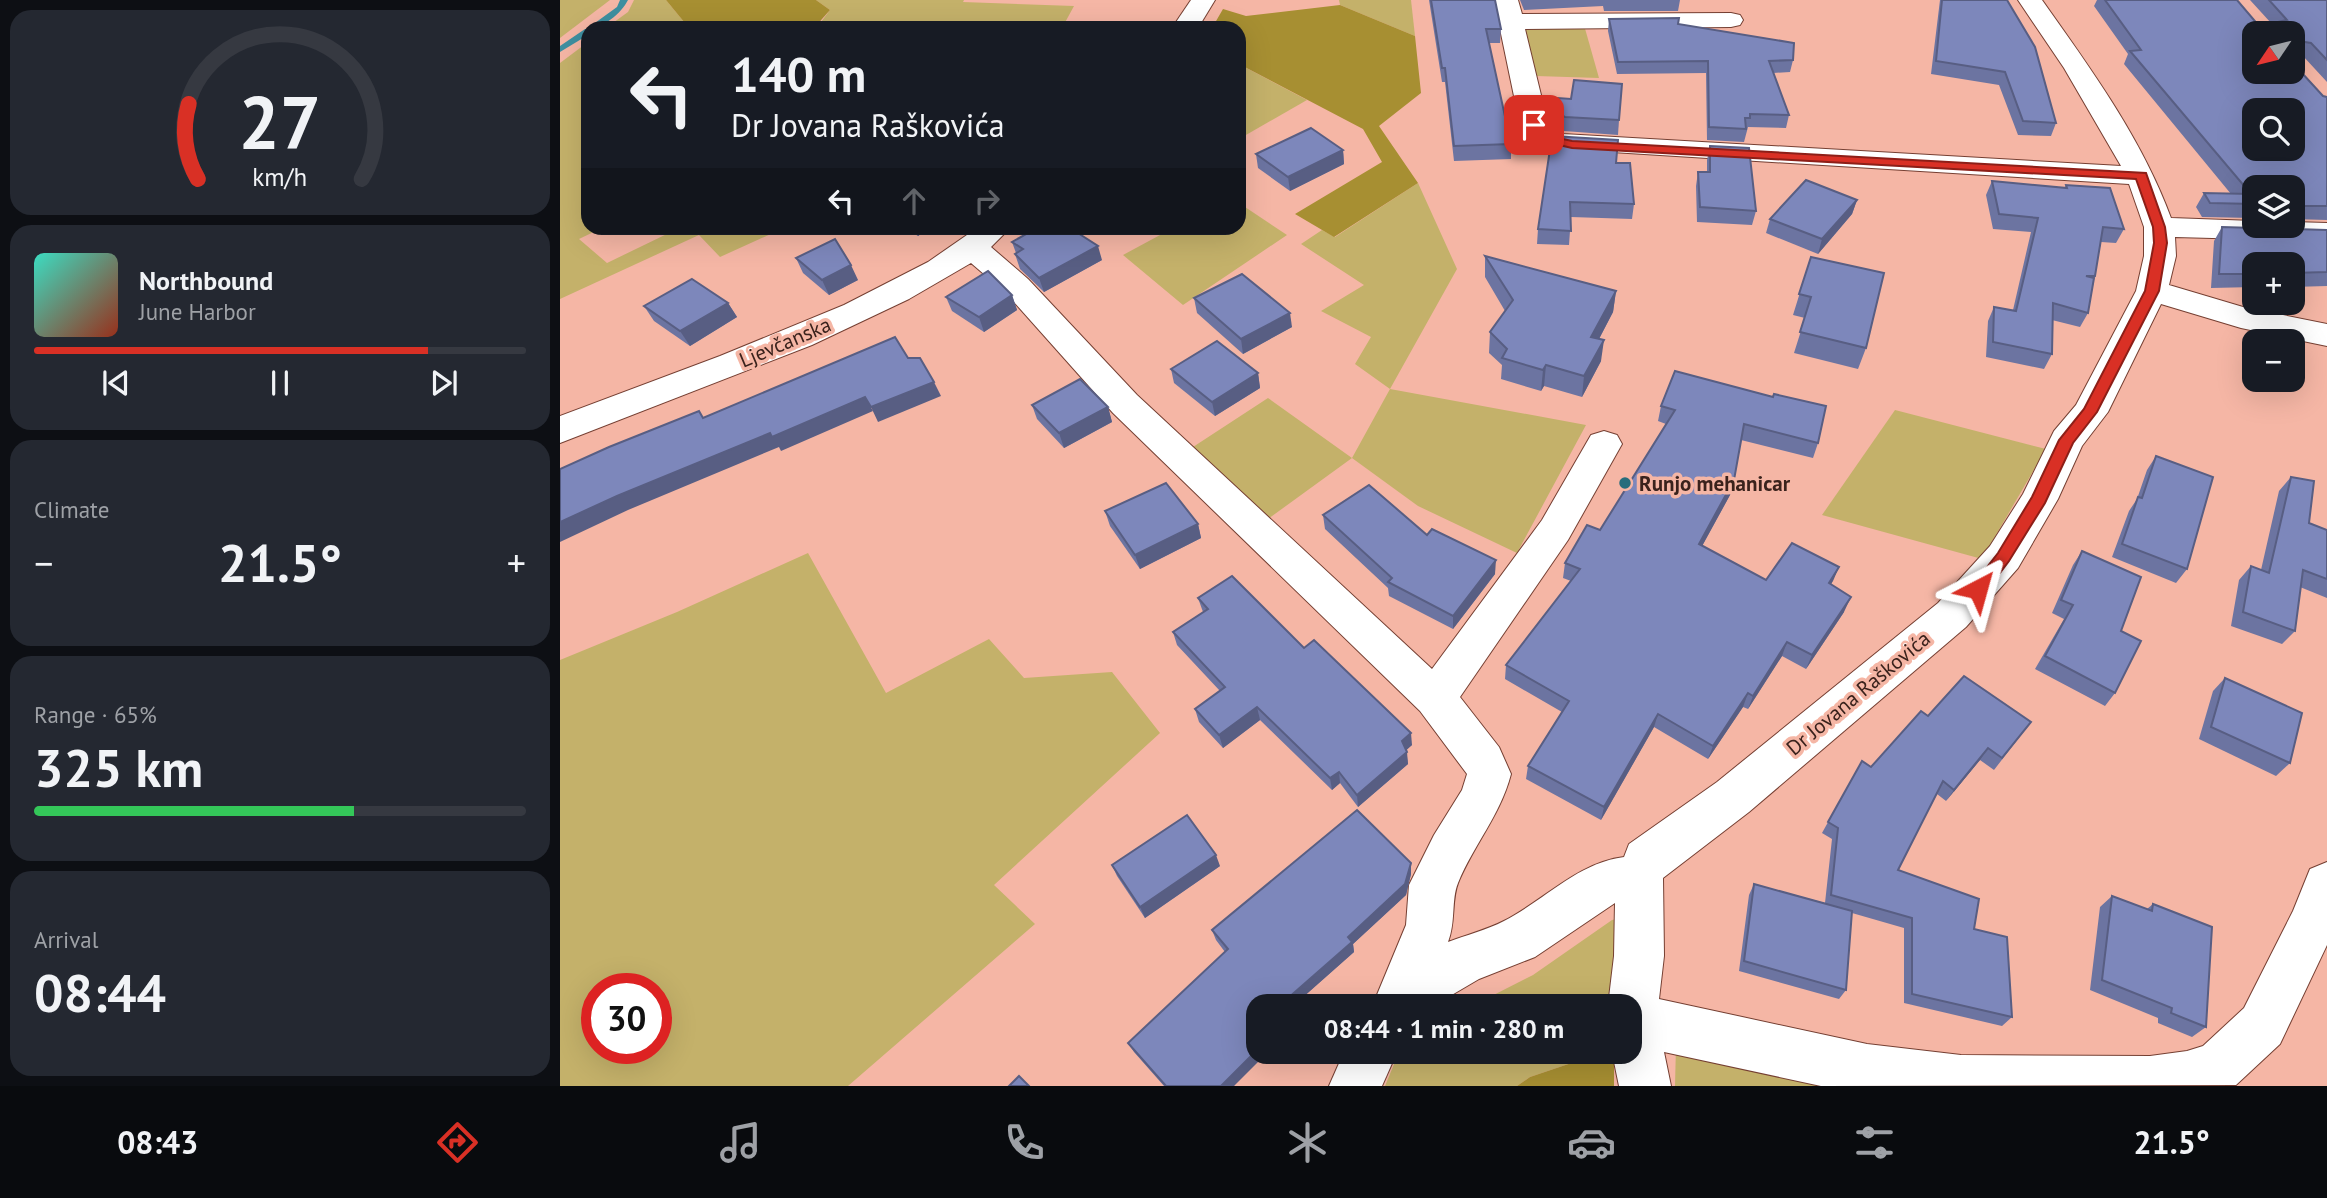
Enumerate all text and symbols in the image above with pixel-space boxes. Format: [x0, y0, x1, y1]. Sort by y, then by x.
north arrow [2242, 21, 2305, 84]
map controls [2242, 21, 2305, 392]
text: 140 m [731, 42, 866, 106]
icon: left [616, 49, 707, 140]
text: 27 [239, 75, 321, 169]
pin [1504, 95, 1564, 155]
button: search [2242, 98, 2305, 161]
text: Dr Jovana Raškovića [731, 104, 1005, 146]
icon: arrive [1515, 106, 1553, 144]
text: km/h [253, 160, 307, 192]
button: layers [2242, 175, 2305, 238]
icon: left [822, 182, 860, 220]
icon: ahead [895, 182, 933, 220]
icon: right [968, 182, 1006, 220]
button: + [2242, 252, 2305, 315]
text: Northbound [139, 264, 273, 297]
text: June Harbor [139, 297, 256, 326]
street label: Ljevčanska [735, 311, 835, 373]
button: − [2242, 329, 2305, 392]
icon: previous [97, 364, 135, 402]
icon: pause [261, 364, 299, 402]
icon: next [425, 364, 463, 402]
place label: Runjo mehanicar [1639, 470, 1791, 497]
marker: Runjo mehanicar [1617, 475, 1633, 491]
text: Climate [34, 495, 109, 524]
text: 21.5° [218, 529, 342, 596]
text: − [34, 538, 53, 587]
text: + [507, 538, 526, 587]
position arrow [1941, 552, 2015, 626]
street label: Dr Jovana Raškovića [1781, 625, 1935, 761]
text: Range · 65% [34, 700, 157, 729]
text: 325 km [34, 734, 203, 801]
text: Arrival [34, 925, 98, 954]
text: 08:44 [34, 959, 166, 1026]
speed limit sign: 30 [581, 973, 672, 1064]
text: 08:44 · 1 min · 280 m [1324, 1012, 1564, 1045]
icon: directions [433, 1118, 482, 1167]
icon: music [716, 1118, 765, 1167]
icon: phone [1000, 1118, 1049, 1167]
icon: climate [1283, 1118, 1332, 1167]
icon: car [1567, 1118, 1616, 1167]
icon: filters [1850, 1118, 1899, 1167]
text: 08:43 [117, 1121, 198, 1163]
text: 21.5° [2133, 1121, 2210, 1163]

